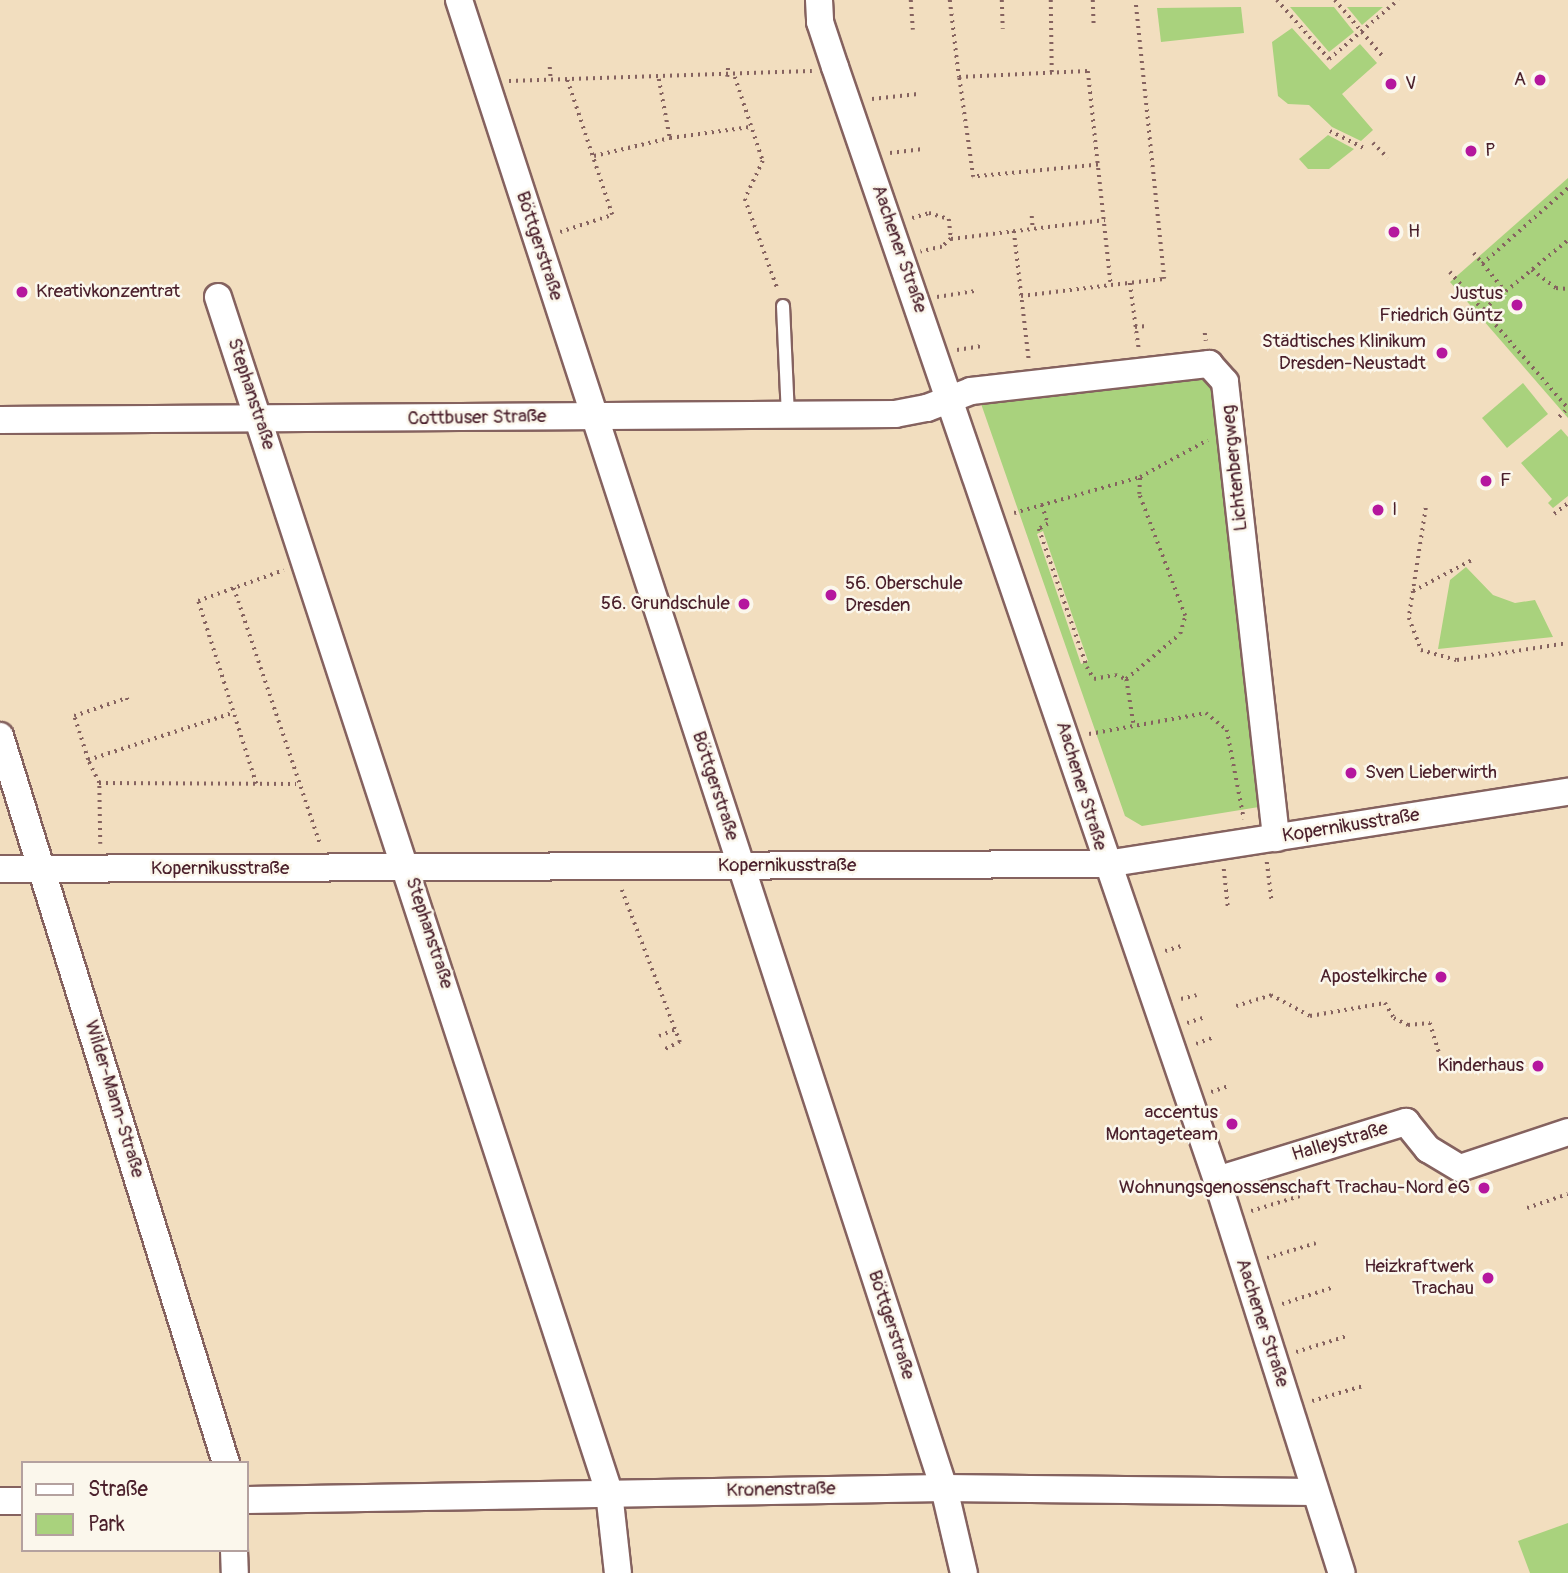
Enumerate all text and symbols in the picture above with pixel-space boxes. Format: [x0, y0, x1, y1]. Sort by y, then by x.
place label: A [1514, 69, 1526, 91]
marker: A [1532, 72, 1548, 88]
place label: V [1405, 73, 1416, 95]
marker: V [1383, 76, 1399, 92]
place label: P [1485, 140, 1495, 162]
marker: P [1463, 143, 1479, 159]
street label: Aachener Straße [866, 182, 932, 316]
street label: Böttgerstraße [511, 188, 567, 304]
place label: H [1408, 221, 1420, 243]
marker: H [1386, 224, 1402, 240]
place label: Kreativkonzentrat [36, 281, 180, 303]
place label: Justus Friedrich Güntz [1379, 283, 1503, 327]
marker: Kreativkonzentrat [14, 284, 30, 300]
marker: Justus Friedrich Güntz [1509, 297, 1525, 313]
place label: Städtisches Klinikum Dresden-Neustadt [1262, 331, 1426, 375]
street label: Stephanstraße [222, 335, 280, 453]
marker: Städtisches Klinikum Dresden-Neustadt [1432, 343, 1452, 363]
street label: Lichtenbergweg [1217, 404, 1253, 532]
street label: Cottbuser Straße [407, 405, 547, 431]
place label: F [1500, 470, 1511, 492]
marker: F [1478, 473, 1494, 489]
place label: I [1392, 499, 1397, 521]
marker: I [1370, 502, 1386, 518]
place label: 56. Oberschule Dresden [845, 573, 963, 617]
marker: 56. Oberschule Dresden [823, 587, 839, 603]
place label: 56. Grundschule [601, 593, 730, 615]
marker: 56. Grundschule [736, 596, 752, 612]
street label: Aachener Straße [1051, 719, 1111, 853]
street label: Böttgerstraße [687, 728, 743, 844]
place label: Sven Lieberwirth [1365, 762, 1497, 784]
marker: Sven Lieberwirth [1343, 765, 1359, 781]
street label: Kopernikusstraße [1281, 804, 1421, 848]
street label: Kopernikusstraße [718, 855, 856, 877]
street label: Kopernikusstraße [151, 858, 289, 880]
street label: Stephanstraße [400, 874, 458, 992]
place label: Apostelkirche [1319, 966, 1427, 988]
marker: Apostelkirche [1433, 969, 1449, 985]
street label: Wilder-Mann-Straße [79, 1017, 149, 1181]
place label: Kinderhaus [1438, 1055, 1524, 1077]
marker: Kinderhaus [1530, 1058, 1546, 1074]
place label: accentus Montageteam [1106, 1102, 1218, 1146]
marker: accentus Montageteam [1224, 1116, 1240, 1132]
street label: Halleystraße [1289, 1117, 1391, 1167]
place label: Wohnungsgenossenschaft Trachau-Nord eG [1119, 1177, 1470, 1199]
marker: Wohnungsgenossenschaft Trachau-Nord eG [1476, 1180, 1492, 1196]
street label: Aachener Straße [1230, 1256, 1294, 1390]
place label: Heizkraftwerk Trachau [1364, 1256, 1474, 1300]
street label: Böttgerstraße [863, 1267, 919, 1383]
marker: Heizkraftwerk Trachau [1480, 1270, 1496, 1286]
legend [21, 1461, 248, 1552]
text: Straße [88, 1476, 148, 1503]
street label: Kronenstraße [726, 1478, 836, 1502]
text: Park [88, 1511, 125, 1538]

